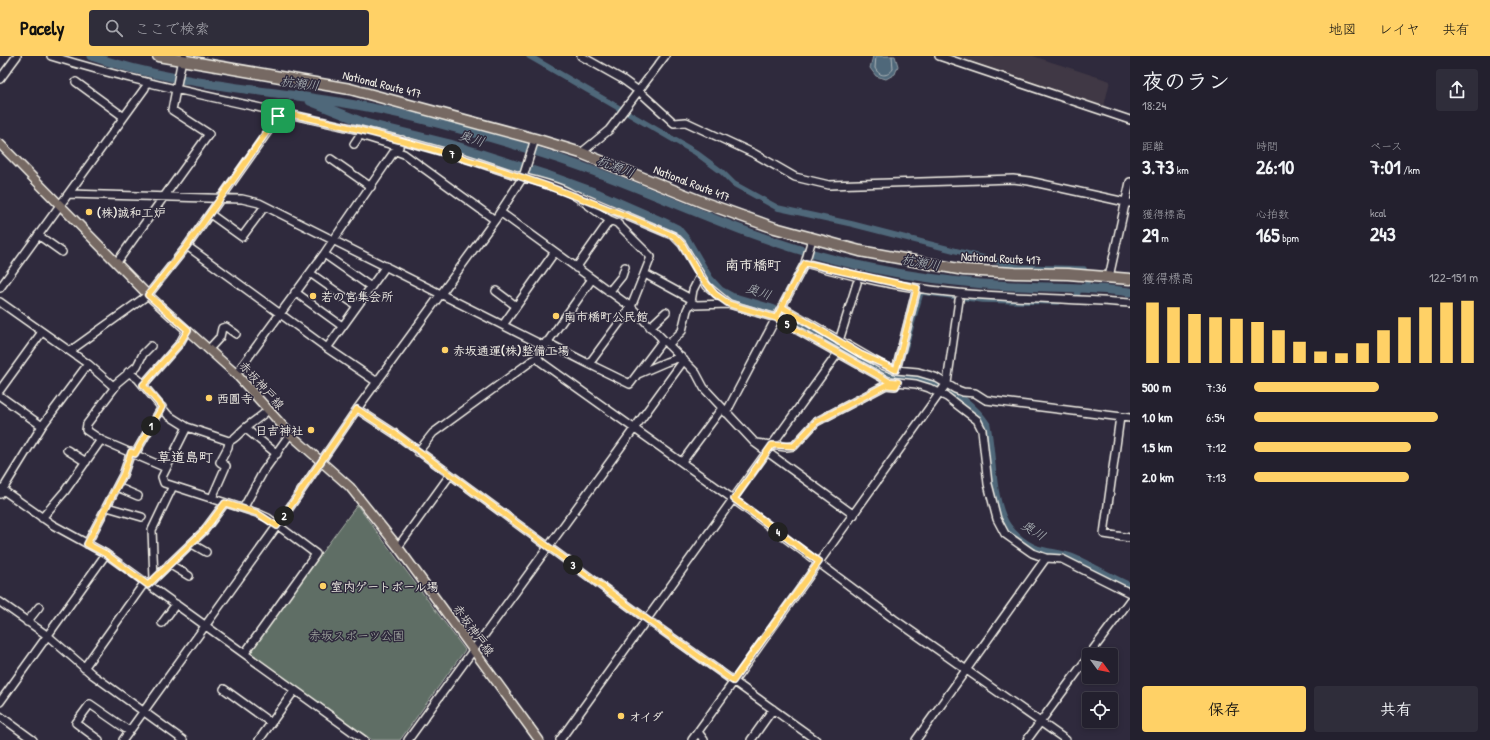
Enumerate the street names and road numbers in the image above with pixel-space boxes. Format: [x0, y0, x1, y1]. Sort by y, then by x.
street label: National Route 417 [341, 66, 423, 102]
street label: National Route 417 [651, 161, 733, 205]
street label: National Route 417 [960, 247, 1042, 269]
street label: 赤坂神戸線 [236, 357, 288, 413]
street label: 赤坂神戸線 [449, 601, 499, 659]

